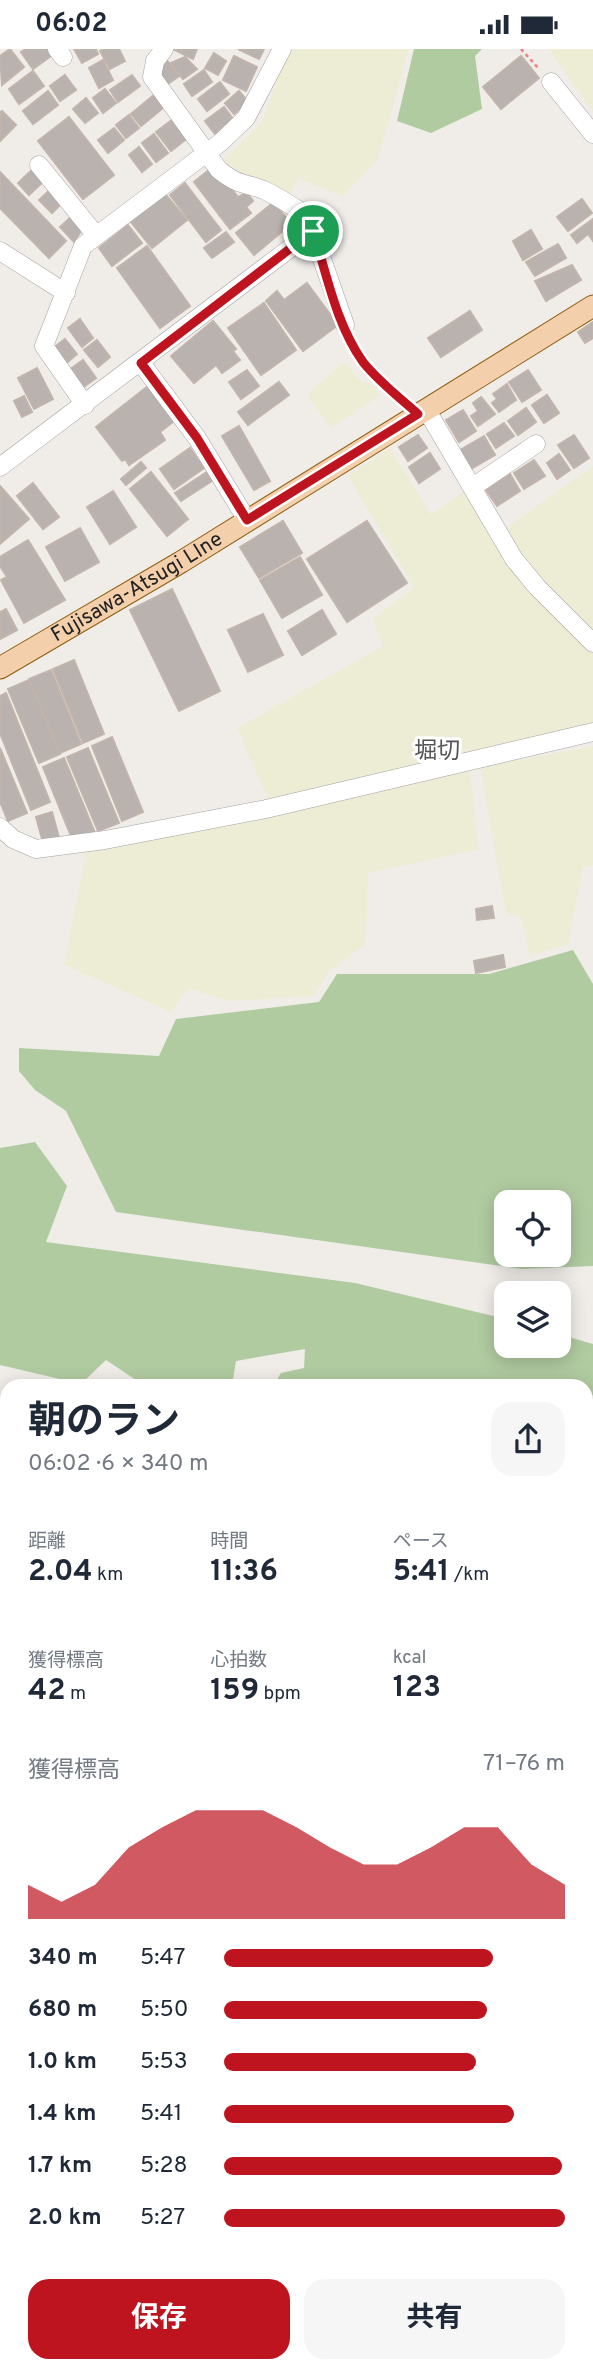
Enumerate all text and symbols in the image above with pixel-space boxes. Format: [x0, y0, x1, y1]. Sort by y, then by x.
text: 06:02 [35, 8, 107, 41]
pin [283, 201, 343, 261]
icon: arrive [294, 212, 332, 250]
street label: Fujisawa-Atsugi LIne [46, 526, 228, 649]
district label: 堀切 [414, 738, 460, 767]
map controls [494, 1190, 571, 1358]
button: locate [494, 1190, 571, 1267]
button: layers [494, 1281, 571, 1358]
text: 朝のラン [28, 1399, 180, 1448]
button: share [491, 1402, 565, 1476]
text: 06:02 · 6 × 340 m [28, 1450, 208, 1479]
text: 距離 [28, 1530, 66, 1554]
text: 時間 [210, 1530, 248, 1554]
text: ペース [393, 1530, 449, 1554]
text: 2.04 [28, 1554, 93, 1591]
text: 11:36 [210, 1554, 278, 1591]
text: 5:41 [393, 1554, 450, 1591]
text: km [93, 1563, 123, 1587]
text: /km [450, 1563, 489, 1587]
text: kcal [393, 1646, 426, 1670]
text: 獲得標高 [28, 1649, 104, 1673]
text: 心拍数 [210, 1649, 267, 1673]
text: 123 [393, 1670, 441, 1707]
text: 42 [28, 1673, 66, 1710]
text: 159 [210, 1673, 259, 1710]
text: m [66, 1682, 86, 1706]
text: bpm [259, 1682, 301, 1706]
text: 71–76 m [483, 1750, 565, 1779]
text: 獲得標高 [28, 1757, 120, 1786]
text: 340 m [28, 1944, 98, 1973]
text: 5:47 [140, 1944, 186, 1973]
text: 680 m [28, 1996, 97, 2025]
text: 5:50 [140, 1996, 188, 2025]
text: 1.0 km [28, 2048, 97, 2077]
text: 5:53 [140, 2048, 188, 2077]
text: 1.4 km [28, 2100, 96, 2129]
text: 5:41 [140, 2100, 182, 2129]
text: 1.7 km [28, 2152, 92, 2181]
text: 5:28 [140, 2152, 188, 2181]
text: 2.0 km [28, 2204, 102, 2233]
text: 5:27 [140, 2204, 185, 2233]
button: 保存 [28, 2279, 290, 2359]
button: 共有 [304, 2279, 565, 2359]

